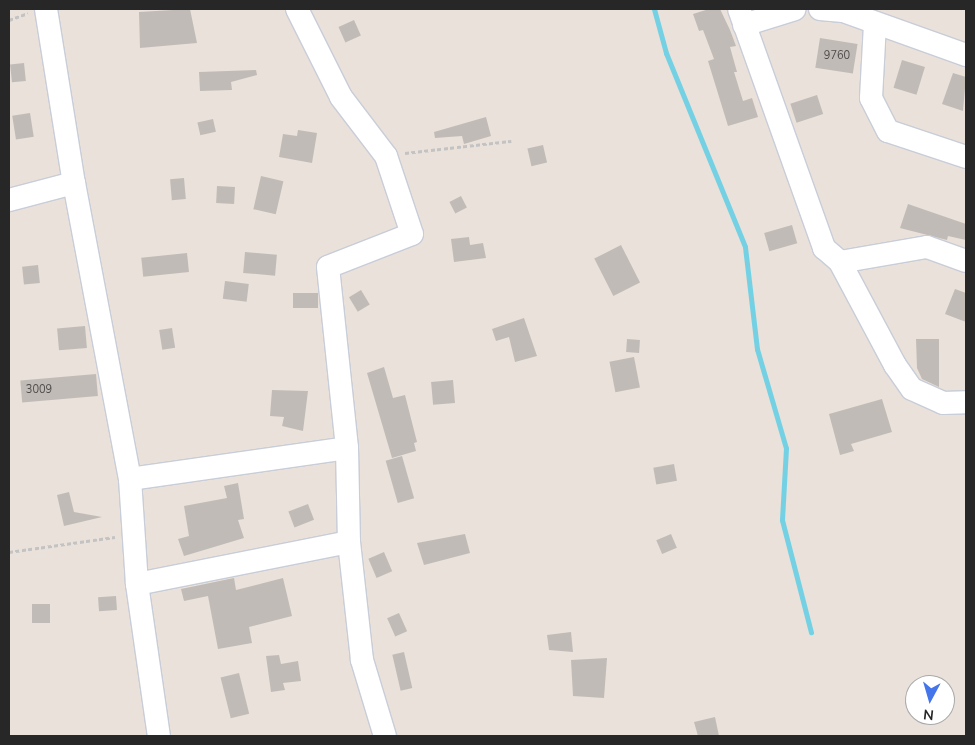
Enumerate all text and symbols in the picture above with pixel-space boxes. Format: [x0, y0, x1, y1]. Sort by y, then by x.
house number: 9760 [824, 49, 850, 63]
house number: 3009 [26, 383, 52, 397]
north arrow [905, 675, 955, 725]
text: N [922, 704, 935, 724]

